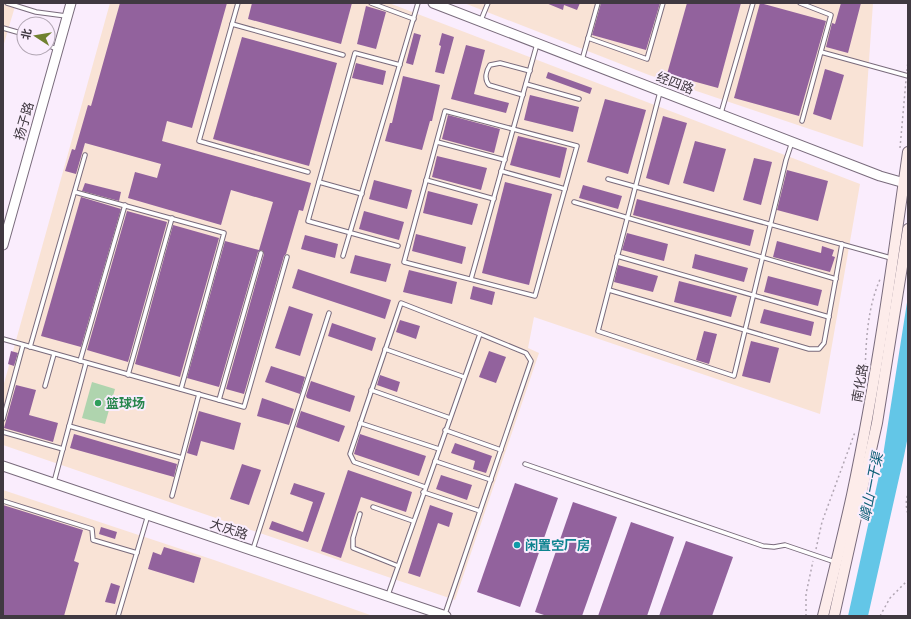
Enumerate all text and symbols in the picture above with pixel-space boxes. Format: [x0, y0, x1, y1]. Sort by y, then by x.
north arrow [16, 16, 56, 56]
text: 北 [18, 27, 35, 41]
street label: 经四路 [654, 68, 696, 98]
street label: 扬子路 [10, 100, 38, 142]
street label: 南化路 [848, 362, 872, 404]
place label: 篮球场 [106, 395, 145, 412]
marker: 篮球场 [93, 398, 103, 408]
water label: 嶂山一干渠 [855, 449, 888, 523]
street label: 大庆路 [208, 515, 250, 543]
place label: 闲置空厂房 [525, 537, 590, 554]
marker: 闲置空厂房 [512, 540, 522, 550]

